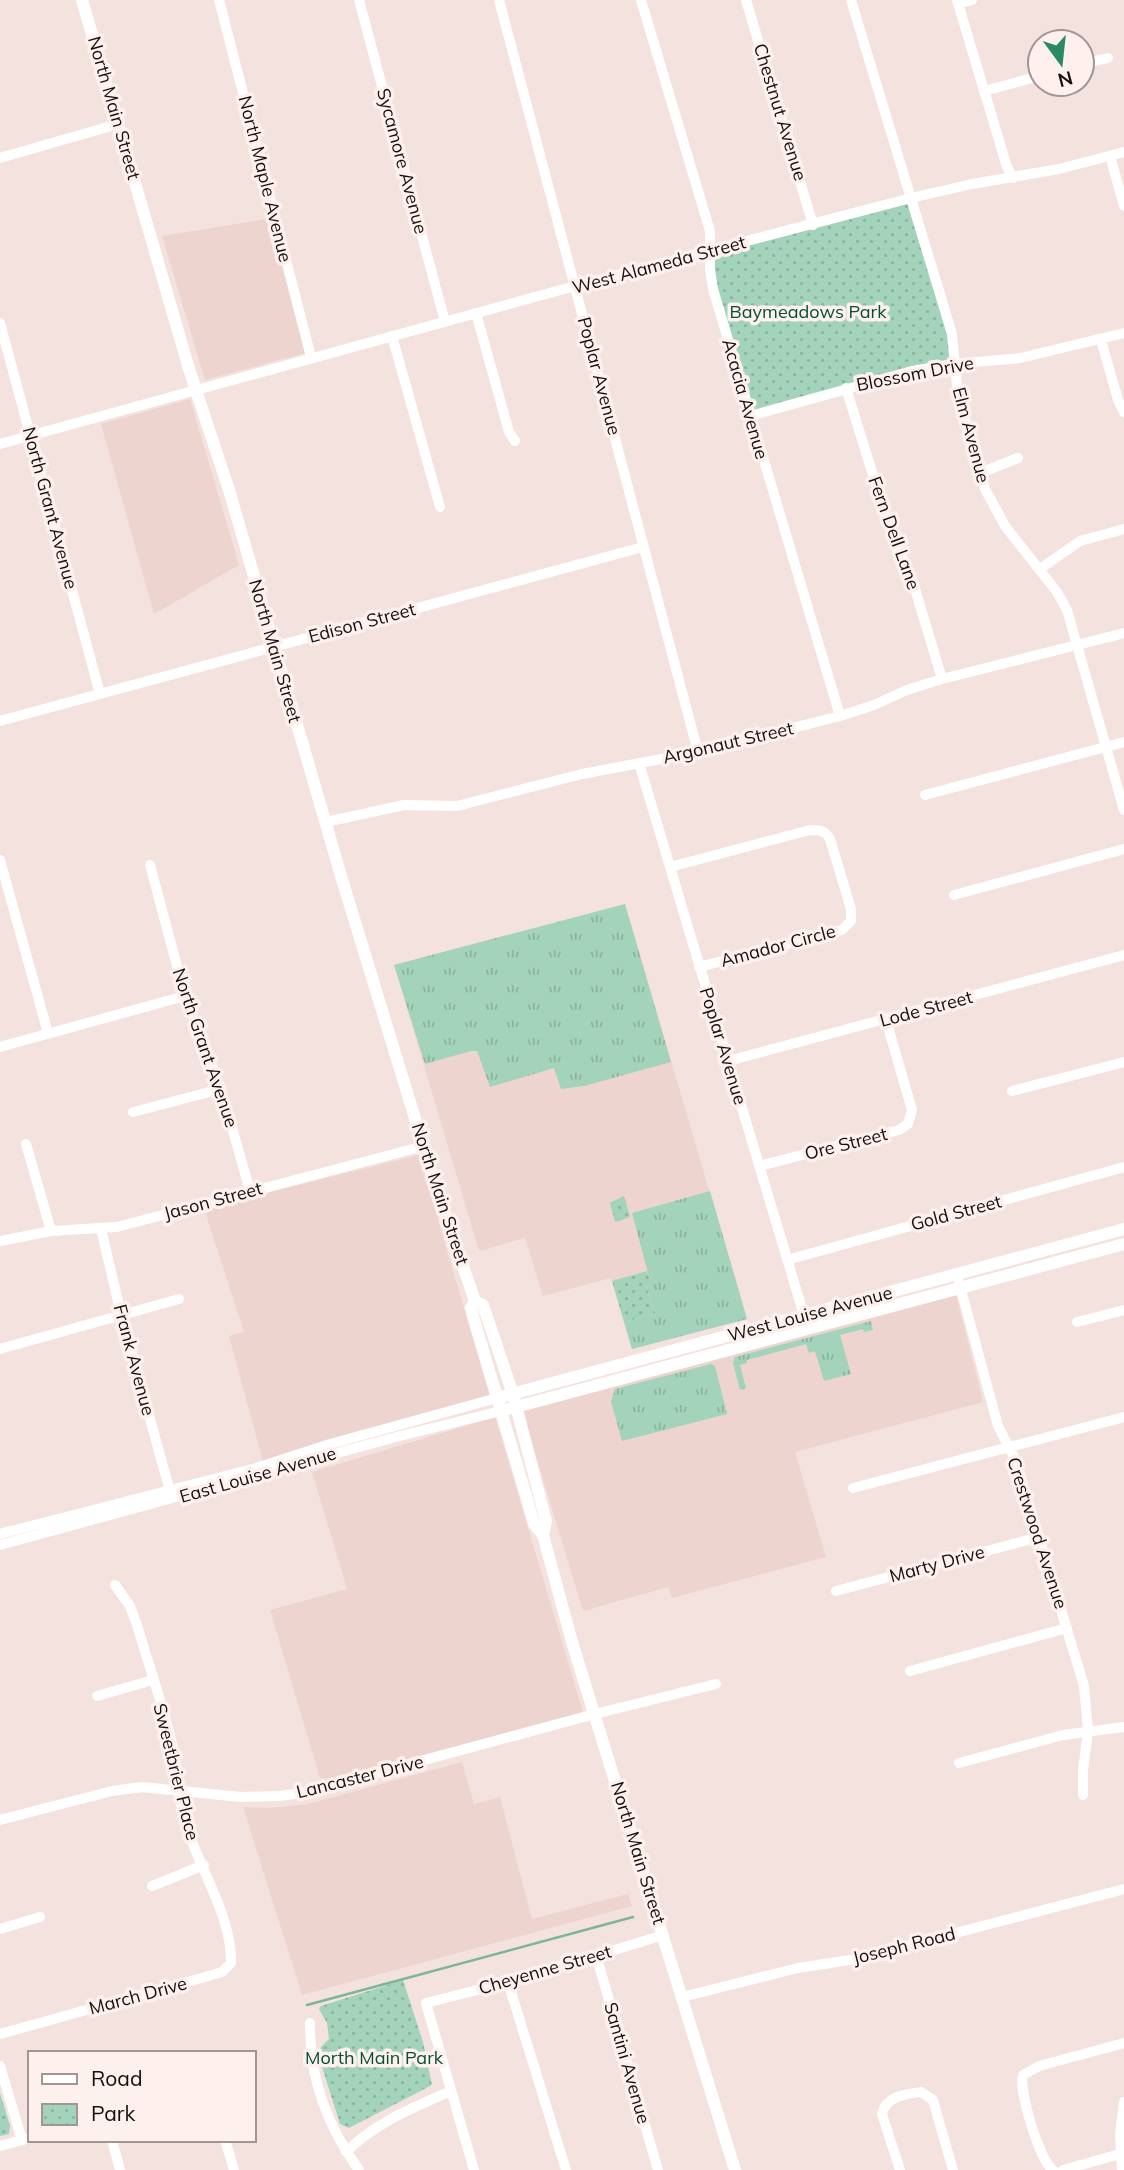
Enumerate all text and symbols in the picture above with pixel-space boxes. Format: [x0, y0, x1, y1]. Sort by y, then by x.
north arrow [1026, 28, 1096, 98]
street label: North Main Street [83, 34, 146, 182]
street label: Chestnut Avenue [749, 40, 812, 183]
text: N [1055, 66, 1075, 93]
street label: Sycamore Avenue [372, 86, 433, 236]
street label: North Maple Avenue [234, 93, 297, 265]
street label: West Alameda Street [570, 230, 748, 299]
park label: Baymeadows Park [730, 300, 887, 323]
street label: Poplar Avenue [573, 314, 626, 437]
street label: Acacia Avenue [717, 336, 774, 462]
street label: Blossom Drive [854, 351, 975, 396]
street label: Elm Avenue [948, 385, 995, 485]
street label: North Grant Avenue [18, 424, 83, 591]
street label: Fern Dell Lane [863, 473, 926, 593]
street label: North Main Street [244, 577, 307, 725]
street label: Edison Street [306, 597, 418, 648]
street label: Argonaut Street [660, 716, 795, 769]
street label: Amador Circle [718, 919, 838, 972]
street label: North Grant Avenue [167, 965, 244, 1131]
street label: Poplar Avenue [695, 984, 752, 1107]
street label: Lode Street [877, 985, 975, 1032]
street label: North Main Street [407, 1120, 474, 1268]
street label: Ore Street [802, 1122, 890, 1165]
street label: Jason Street [161, 1176, 265, 1225]
street label: Gold Street [908, 1189, 1004, 1236]
street label: West Louise Avenue [725, 1280, 895, 1347]
street label: Frank Avenue [109, 1302, 160, 1418]
street label: East Louise Avenue [177, 1441, 339, 1508]
street label: Crestwood Avenue [1002, 1454, 1073, 1612]
street label: Marty Drive [887, 1540, 987, 1587]
street label: Sweetbrier Place [148, 1701, 205, 1843]
street label: Lancaster Drive [294, 1750, 426, 1803]
street label: North Main Street [606, 1779, 671, 1927]
street label: Joseph Road [850, 1922, 958, 1969]
street label: Cheyenne Street [476, 1940, 614, 1999]
street label: March Drive [86, 1971, 189, 2020]
street label: Santini Avenue [599, 1999, 656, 2126]
park label: Morth Main Park [305, 2046, 444, 2069]
legend [28, 2051, 256, 2142]
text: Road [91, 2065, 142, 2091]
text: Park [91, 2100, 135, 2126]

